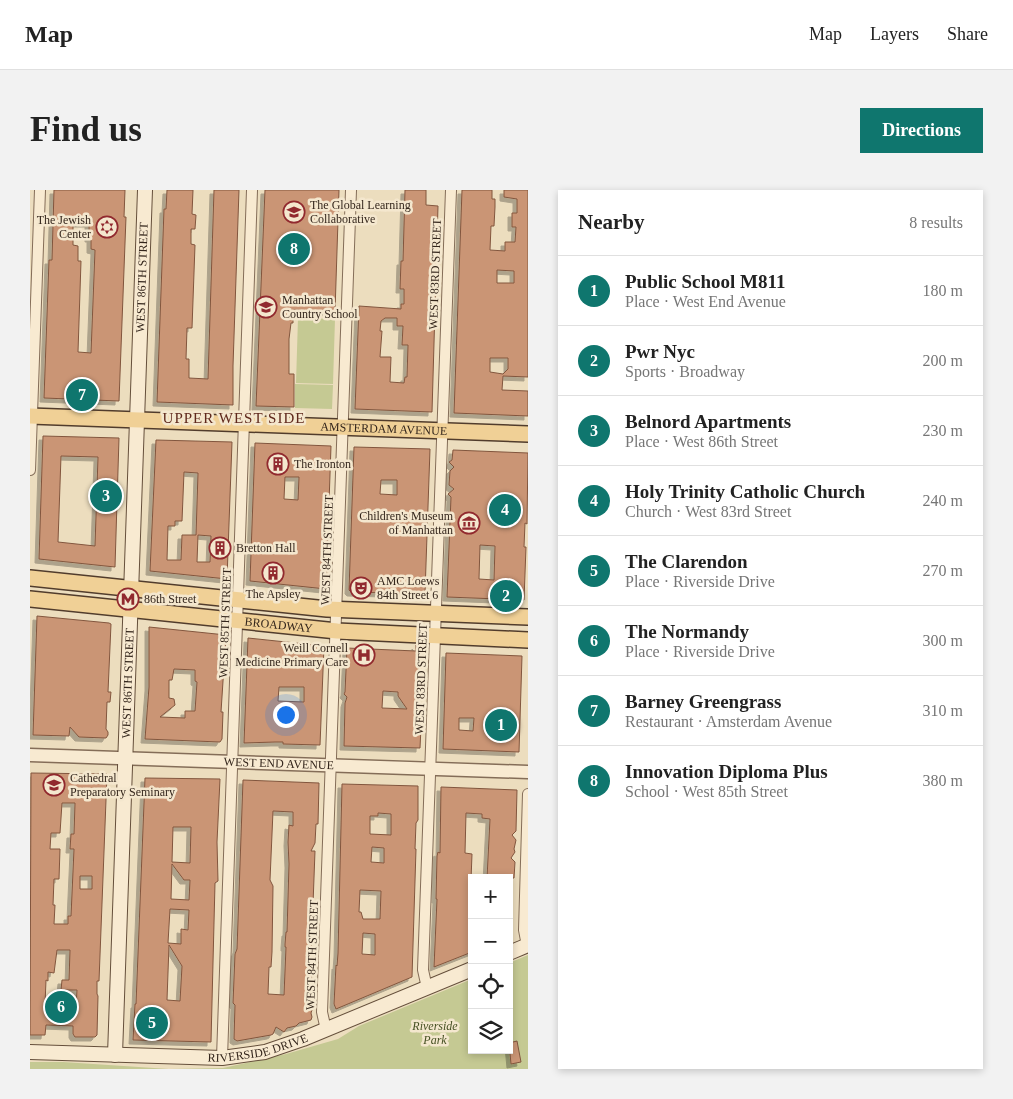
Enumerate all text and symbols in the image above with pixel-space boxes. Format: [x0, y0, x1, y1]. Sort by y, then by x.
text: Map [25, 21, 73, 47]
text: Map [809, 24, 842, 44]
text: Layers [870, 24, 919, 44]
text: Share [947, 24, 988, 44]
button: Directions [860, 108, 983, 153]
text: Find us [30, 110, 142, 149]
place label: The Global Learning Collaborative [310, 198, 411, 226]
school or university icon: The Global Learning Collaborative [282, 200, 306, 224]
text: Nearby [578, 210, 645, 234]
place label: The Jewish Center [37, 213, 91, 241]
text: 8 results [909, 214, 963, 231]
synagogue icon: The Jewish Center [95, 215, 119, 239]
street label: WEST 83RD STREET [426, 218, 444, 330]
street label: WEST 86TH STREET [133, 221, 151, 333]
pin: 8 [278, 230, 310, 268]
text: Public School M811 [625, 271, 785, 292]
text: 1 [590, 282, 598, 299]
text: 180 m [923, 282, 963, 299]
place label: Manhattan Country School [282, 293, 358, 321]
text: Place · West End Avenue [625, 293, 786, 310]
school or university icon: Manhattan Country School [254, 295, 278, 319]
text: Pwr Nyc [625, 341, 695, 362]
text: 2 [590, 352, 598, 369]
text: 200 m [923, 352, 963, 369]
text: Sports · Broadway [625, 363, 745, 380]
pin: 7 [66, 376, 98, 414]
district label: UPPER WEST SIDE [163, 410, 305, 426]
text: Belnord Apartments [625, 411, 791, 432]
street label: AMSTERDAM AVENUE [320, 419, 447, 438]
text: 3 [590, 422, 598, 439]
text: 230 m [923, 422, 963, 439]
text: Place · West 86th Street [625, 433, 778, 450]
building icon: The Ironton [266, 452, 290, 476]
place label: The Ironton [294, 457, 351, 471]
pin: 3 [90, 477, 122, 515]
text: Holy Trinity Catholic Church [625, 481, 865, 502]
pin: 4 [489, 491, 521, 529]
text: 4 [590, 492, 598, 509]
text: 240 m [923, 492, 963, 509]
street label: WEST 84TH STREET [318, 494, 336, 605]
text: Church · West 83rd Street [625, 503, 791, 520]
place label: Children's Museum of Manhattan [359, 509, 454, 537]
museum icon: Children's Museum of Manhattan [457, 511, 481, 535]
building icon: Bretton Hall [208, 536, 232, 560]
place label: Bretton Hall [236, 541, 296, 555]
text: The Clarendon [625, 551, 748, 572]
building icon: The Apsley [261, 561, 285, 585]
text: 5 [590, 562, 598, 579]
text: 270 m [923, 562, 963, 579]
street label: WEST 85TH STREET [216, 567, 234, 678]
text: Place · Riverside Drive [625, 573, 775, 590]
place label: AMC Loews 84th Street 6 [377, 574, 440, 602]
theatre icon: AMC Loews 84th Street 6 [349, 576, 373, 600]
pin: 2 [490, 577, 522, 615]
metro station icon: 86th Street [116, 587, 140, 611]
place label: The Apsley [246, 587, 301, 601]
place label: 86th Street [144, 592, 197, 606]
street label: BROADWAY [244, 614, 314, 635]
text: The Normandy [625, 621, 749, 642]
street label: WEST 83RD STREET [412, 623, 430, 735]
street label: WEST 86TH STREET [119, 627, 137, 739]
text: 6 [590, 632, 598, 649]
text: 300 m [923, 632, 963, 649]
place label: Weill Cornell Medicine Primary Care [235, 641, 349, 669]
hospital icon: Weill Cornell Medicine Primary Care [352, 643, 376, 667]
text: Place · Riverside Drive [625, 643, 775, 660]
text: Barney Greengrass [625, 691, 781, 712]
your location [273, 702, 299, 728]
text: 7 [590, 702, 598, 719]
text: 310 m [923, 702, 963, 719]
pin: 1 [485, 706, 517, 744]
text: Restaurant · Amsterdam Avenue [625, 713, 832, 730]
street label: WEST END AVENUE [223, 755, 334, 772]
text: Innovation Diploma Plus [625, 761, 828, 782]
place label: Cathedral Preparatory Seminary [70, 771, 175, 799]
text: 8 [590, 772, 598, 789]
text: 380 m [923, 772, 963, 789]
school or university icon: Cathedral Preparatory Seminary [42, 773, 66, 797]
text: School · West 85th Street [625, 783, 788, 800]
map controls [468, 874, 513, 1054]
button: + [468, 874, 513, 919]
street label: WEST 84TH STREET [303, 899, 321, 1010]
button: − [468, 919, 513, 964]
button: locate [468, 964, 513, 1009]
pin: 6 [45, 988, 77, 1026]
pin: 5 [136, 1004, 168, 1042]
button: layers [468, 1009, 513, 1054]
park label: Riverside Park [411, 1019, 458, 1047]
street label: RIVERSIDE DRIVE [207, 1031, 310, 1065]

